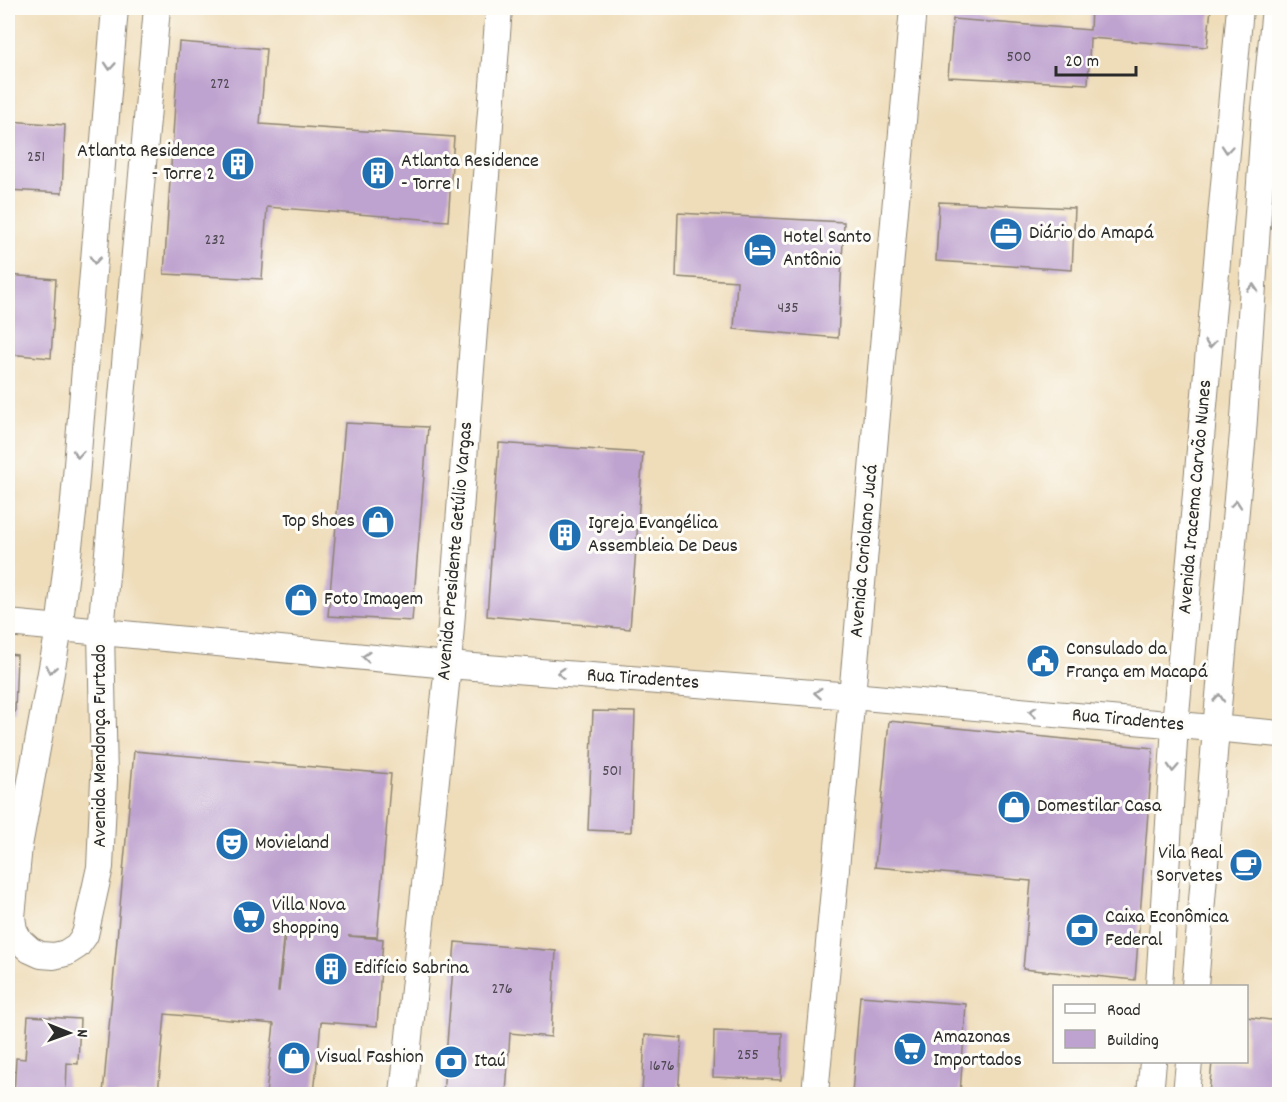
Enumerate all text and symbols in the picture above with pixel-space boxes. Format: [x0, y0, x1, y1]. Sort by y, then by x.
scale bar [1056, 39, 1136, 77]
house number: 500 [1007, 46, 1031, 69]
text: 20 m [1065, 50, 1099, 75]
one-way arrow [104, 61, 117, 70]
house number: 272 [210, 73, 230, 96]
place label: Atlanta Residence - Torre 2 [77, 138, 215, 189]
one-way arrow [1221, 145, 1234, 154]
house number: 251 [27, 146, 45, 169]
building icon: Atlanta Residence - Torre 2 [220, 146, 256, 182]
place label: Atlanta Residence - Torre 1 [401, 148, 539, 199]
building icon: Atlanta Residence - Torre 1 [360, 155, 396, 191]
office icon: Diário do Amapá [988, 216, 1024, 252]
place label: Diário do Amapá [1029, 220, 1154, 248]
place label: Hotel Santo Antônio [783, 224, 871, 275]
house number: 232 [204, 229, 226, 252]
hotel icon: Hotel Santo Antônio [742, 232, 778, 268]
one-way arrow [89, 256, 102, 265]
one-way arrow [1246, 284, 1259, 293]
house number: 435 [777, 297, 799, 320]
one-way arrow [1204, 339, 1217, 348]
street label: Avenida Iracema Carvão Nunes [1172, 379, 1220, 615]
street label: Avenida Presidente Getúlio Vargas [431, 420, 481, 682]
one-way arrow [72, 450, 85, 459]
street label: Avenida Coriolano Jucá [843, 463, 887, 639]
one-way arrow [1229, 499, 1242, 508]
shop icon: Top Shoes [360, 504, 396, 540]
place label: Top Shoes [282, 508, 355, 536]
place label: Igreja Evangélica Assembleia De Deus [588, 510, 738, 561]
building icon: Igreja Evangélica Assembleia De Deus [547, 517, 583, 553]
shop icon: Foto Imagem [283, 582, 319, 618]
place label: Foto Imagem [324, 586, 423, 614]
place label: Consulado da França em Macapá [1066, 636, 1208, 687]
public building icon: Consulado da França em Macapá [1025, 643, 1061, 679]
street label: Avenida Mendonça Furtado [87, 644, 115, 848]
one-way arrow [362, 651, 371, 664]
street label: Rua Tiradentes [586, 662, 700, 698]
one-way arrow [45, 663, 58, 673]
one-way arrow [556, 667, 565, 680]
one-way arrow [813, 687, 822, 700]
one-way arrow [1212, 693, 1225, 702]
street label: Rua Tiradentes [1071, 702, 1185, 740]
one-way arrow [1028, 706, 1038, 719]
house number: 501 [602, 760, 622, 783]
one-way arrow [1166, 764, 1179, 773]
shop icon: Domestilar Casa [996, 789, 1032, 825]
place label: Domestilar Casa [1037, 793, 1162, 821]
theatre icon: Movieland [214, 826, 250, 862]
place label: Movieland [255, 830, 329, 858]
place label: Vila Real Sorvetes [1156, 840, 1223, 891]
cafe icon: Vila Real Sorvetes [1228, 847, 1264, 883]
place label: Villa Nova Shopping [272, 892, 346, 943]
supermarket icon: Villa Nova Shopping [231, 899, 267, 935]
place label: Caixa Econômica Federal [1105, 904, 1229, 955]
bank icon: Caixa Econômica Federal [1064, 912, 1100, 948]
building icon: Edifício Sabrina [313, 951, 349, 987]
place label: Edifício Sabrina [354, 955, 469, 983]
house number: 276 [492, 978, 513, 1001]
legend [1053, 985, 1248, 1063]
text: Road [1107, 999, 1141, 1024]
north arrow [39, 1003, 99, 1063]
place label: Amazonas Importados [933, 1024, 1022, 1075]
text: N [70, 1029, 93, 1037]
text: Building [1107, 1029, 1159, 1054]
supermarket icon: Amazonas Importados [892, 1031, 928, 1067]
shop icon: Visual Fashion [276, 1040, 312, 1076]
place label: Visual Fashion [317, 1044, 424, 1072]
bank icon: Itaú [433, 1044, 469, 1080]
house number: 255 [737, 1044, 759, 1067]
place label: Itaú [474, 1048, 506, 1076]
house number: 1676 [649, 1055, 675, 1078]

